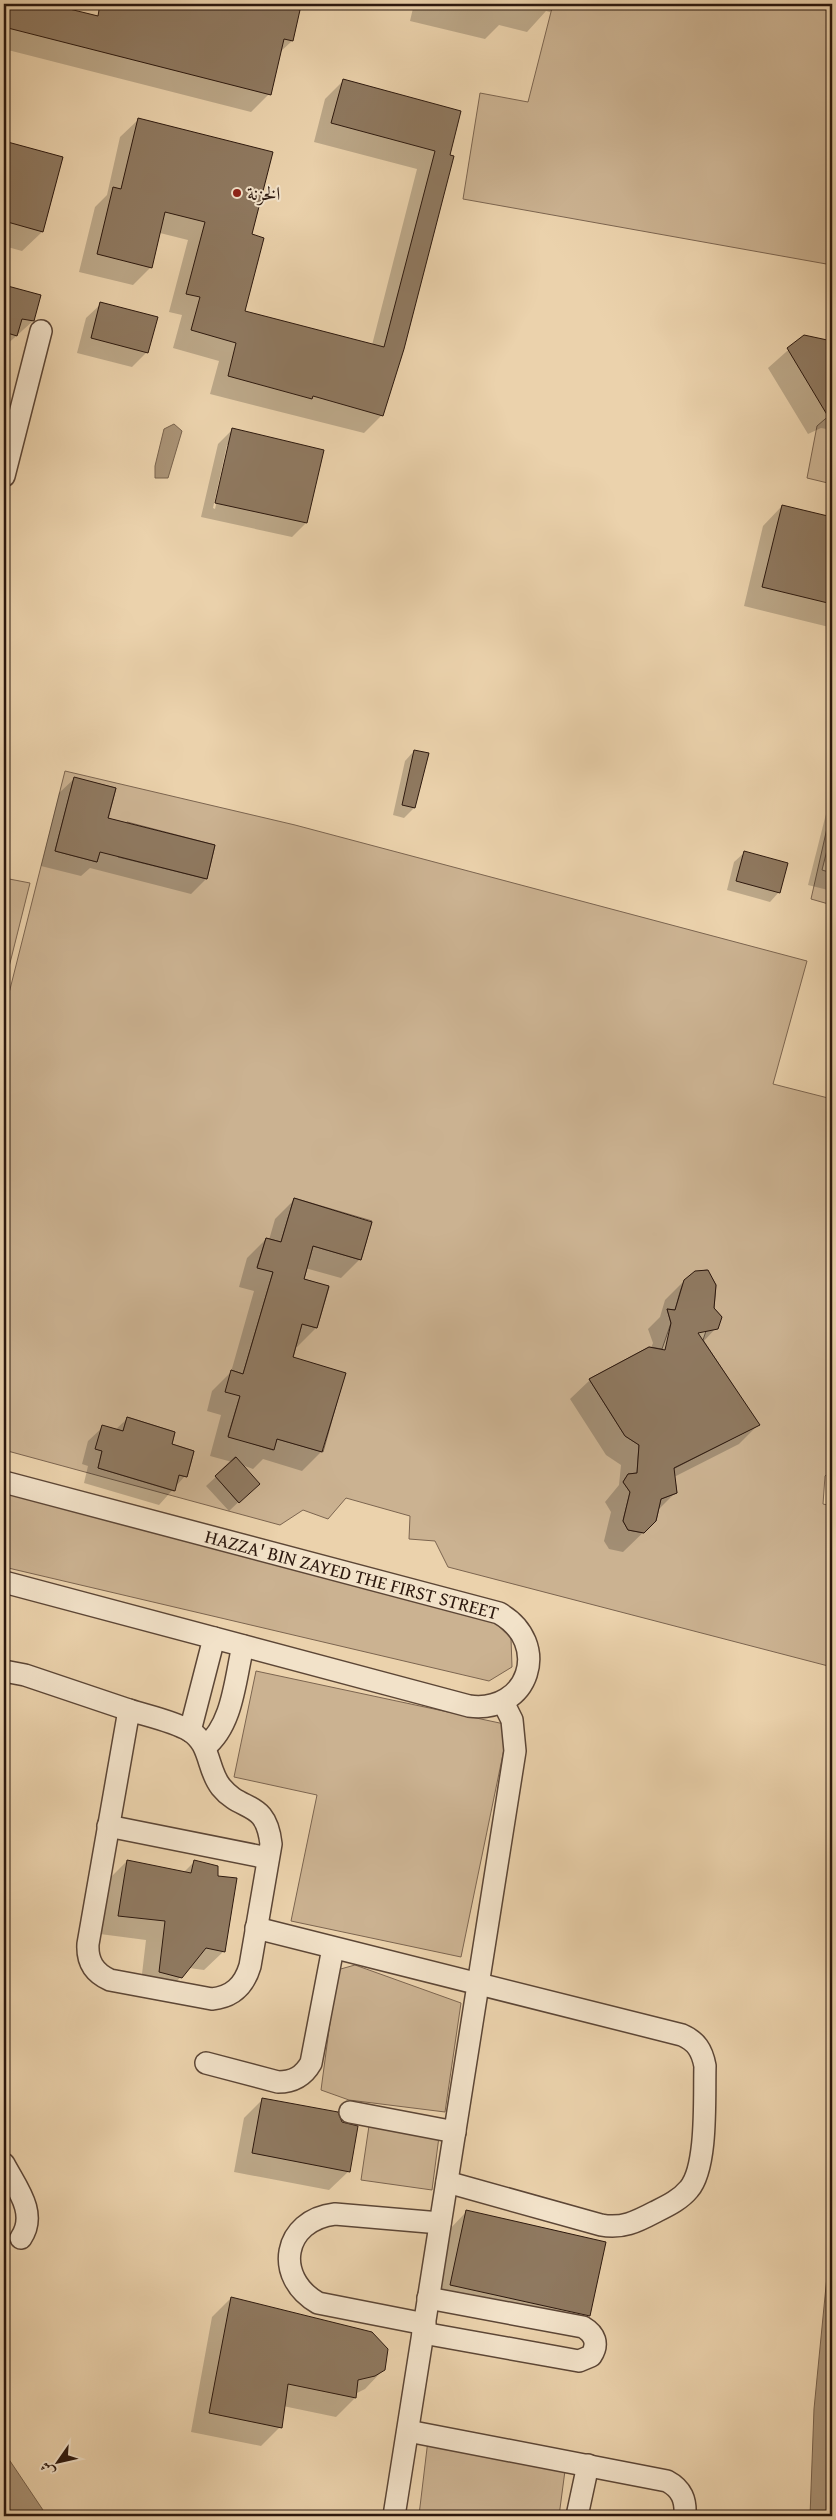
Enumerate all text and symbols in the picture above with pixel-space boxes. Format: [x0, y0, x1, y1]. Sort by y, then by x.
place label: الخزنة [247, 179, 280, 207]
marker: الخزنة [231, 187, 243, 199]
street label: HAZZA' BIN ZAYED THE FIRST STREET [202, 1522, 502, 1626]
north arrow [32, 2438, 82, 2488]
text: ش [35, 2458, 59, 2481]

